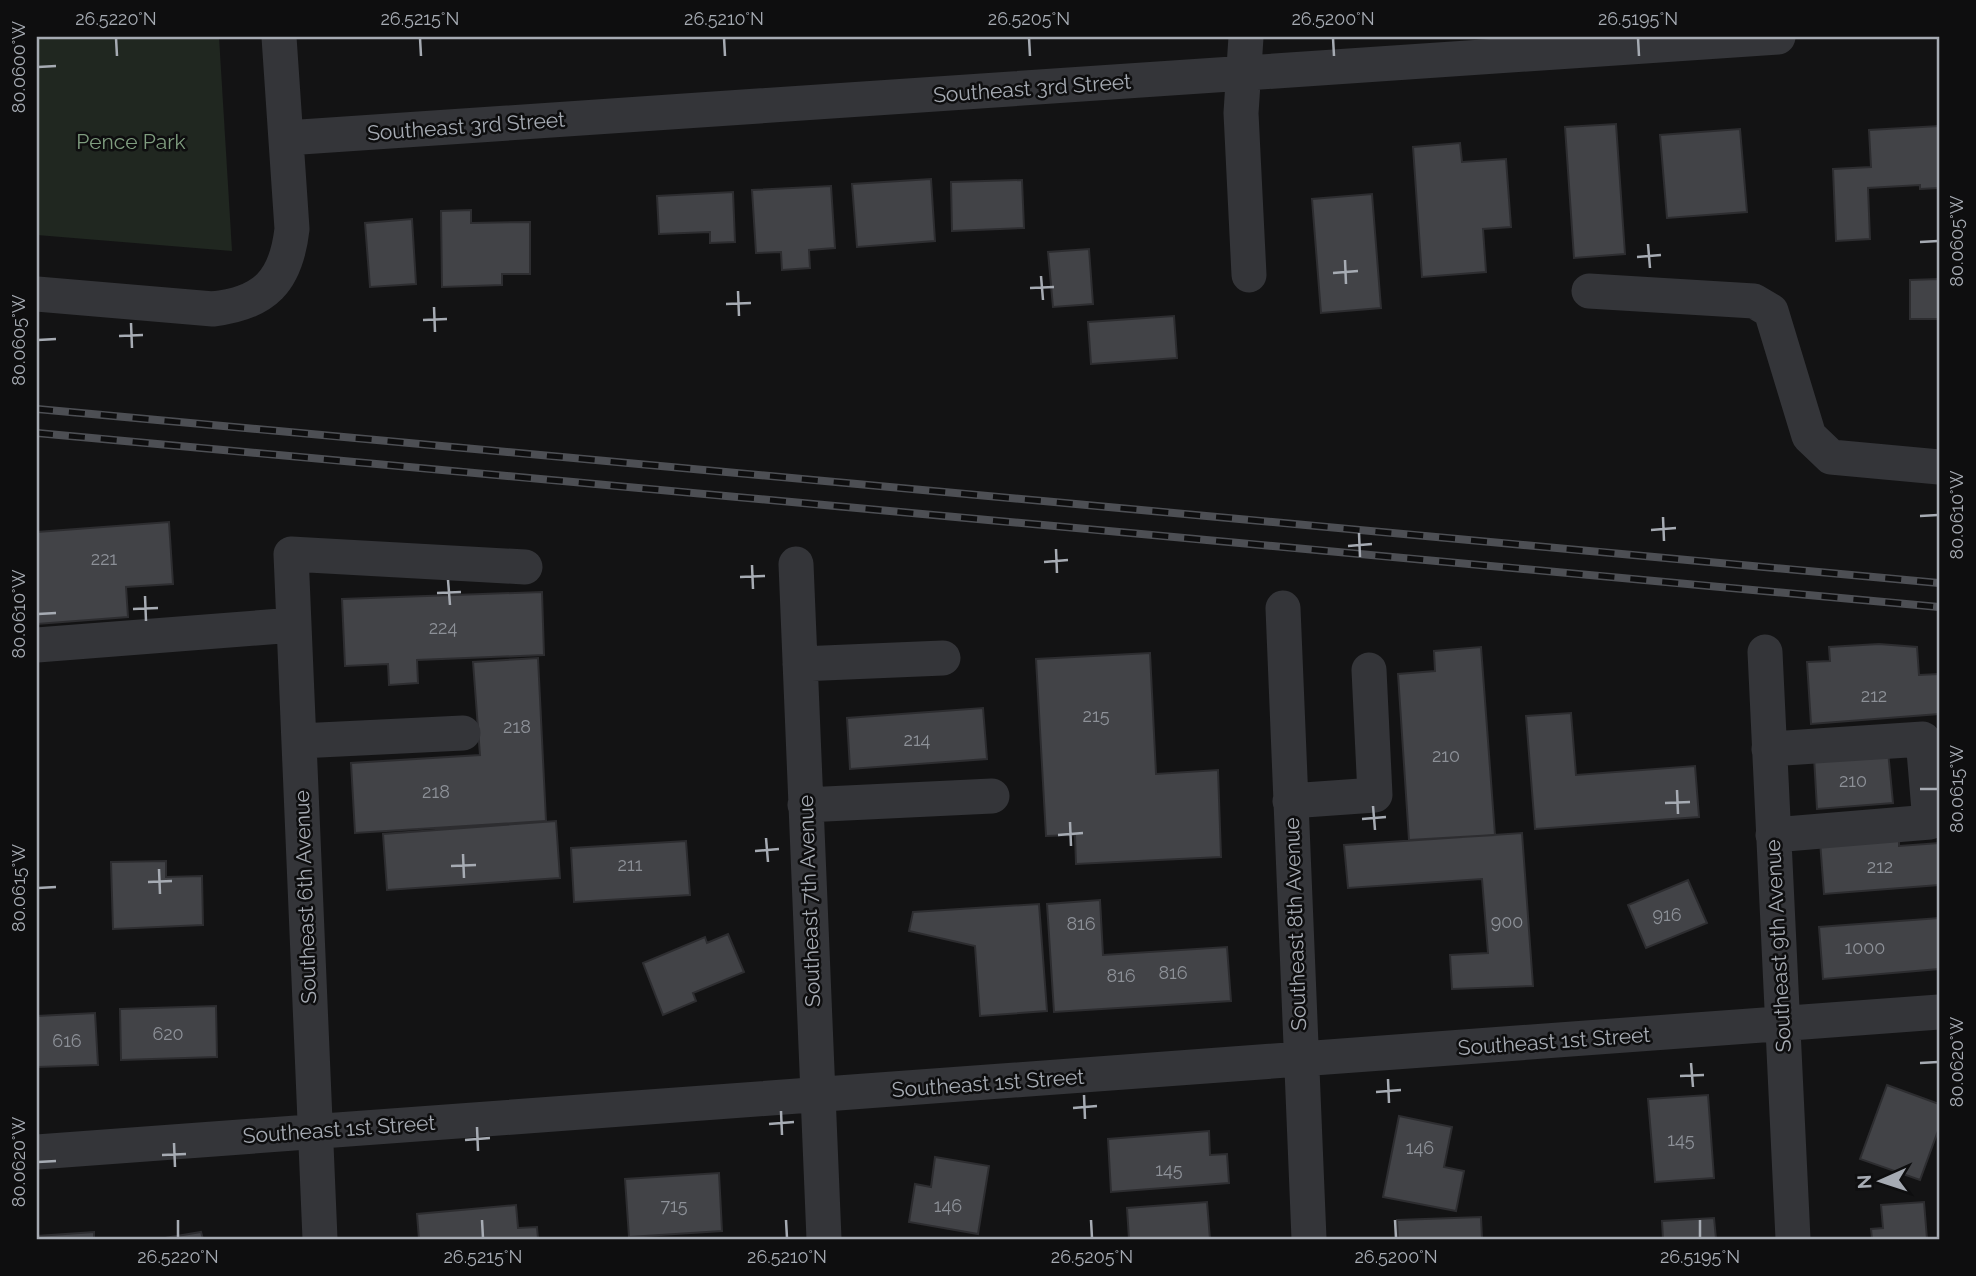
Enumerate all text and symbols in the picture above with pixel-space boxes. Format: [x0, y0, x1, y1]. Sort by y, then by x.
text: 26.5220°N [75, 8, 157, 29]
text: 26.5215°N [380, 8, 460, 29]
text: 26.5210°N [684, 8, 764, 29]
text: 26.5205°N [988, 8, 1070, 29]
text: 26.5200°N [1291, 8, 1375, 29]
text: 26.5195°N [1598, 8, 1678, 29]
text: 80.0600°W [8, 21, 29, 113]
street label: Southeast 3rd Street [932, 69, 1132, 107]
street label: Southeast 3rd Street [366, 107, 566, 145]
park label: Pence Park [76, 129, 186, 154]
text: 80.0605°W [1946, 195, 1967, 287]
text: 80.0605°W [8, 294, 29, 386]
text: 80.0610°W [1946, 470, 1967, 559]
house number: 221 [91, 548, 118, 569]
text: 80.0610°W [8, 569, 29, 658]
house number: 224 [429, 617, 457, 638]
house number: 212 [1861, 685, 1887, 706]
house number: 215 [1083, 705, 1110, 726]
house number: 218 [503, 716, 531, 737]
house number: 214 [904, 729, 931, 750]
house number: 210 [1432, 745, 1460, 766]
text: 80.0615°W [1946, 745, 1967, 833]
house number: 210 [1839, 770, 1867, 791]
house number: 218 [422, 781, 450, 802]
street label: Southeast 6th Avenue [289, 790, 321, 1004]
street label: Southeast 7th Avenue [793, 795, 825, 1007]
street label: Southeast 8th Avenue [1279, 817, 1311, 1031]
street label: Southeast 9th Avenue [1760, 839, 1796, 1053]
text: 80.0615°W [8, 844, 29, 932]
house number: 211 [618, 854, 643, 875]
house number: 212 [1867, 856, 1893, 877]
house number: 916 [1652, 904, 1682, 925]
house number: 900 [1491, 911, 1523, 932]
house number: 816 [1066, 913, 1096, 934]
house number: 1000 [1845, 937, 1885, 958]
house number: 816 [1158, 962, 1188, 983]
house number: 816 [1106, 965, 1136, 986]
text: 80.0620°W [1946, 1017, 1967, 1107]
street label: Southeast 1st Street [1457, 1022, 1651, 1060]
house number: 620 [152, 1023, 184, 1044]
house number: 616 [52, 1030, 82, 1051]
street label: Southeast 1st Street [891, 1064, 1085, 1102]
street label: Southeast 1st Street [242, 1110, 436, 1148]
text: 80.0620°W [8, 1117, 29, 1207]
house number: 145 [1667, 1129, 1695, 1150]
house number: 146 [1406, 1137, 1434, 1158]
north arrow [1846, 1146, 1916, 1216]
house number: 145 [1155, 1159, 1183, 1180]
text: N [1853, 1174, 1875, 1190]
house number: 715 [660, 1195, 688, 1216]
house number: 146 [934, 1195, 962, 1216]
text: 26.5220°N [137, 1246, 219, 1267]
text: 26.5215°N [443, 1246, 523, 1267]
text: 26.5210°N [747, 1246, 827, 1267]
text: 26.5205°N [1051, 1246, 1133, 1267]
text: 26.5200°N [1354, 1246, 1438, 1267]
text: 26.5195°N [1660, 1246, 1740, 1267]

